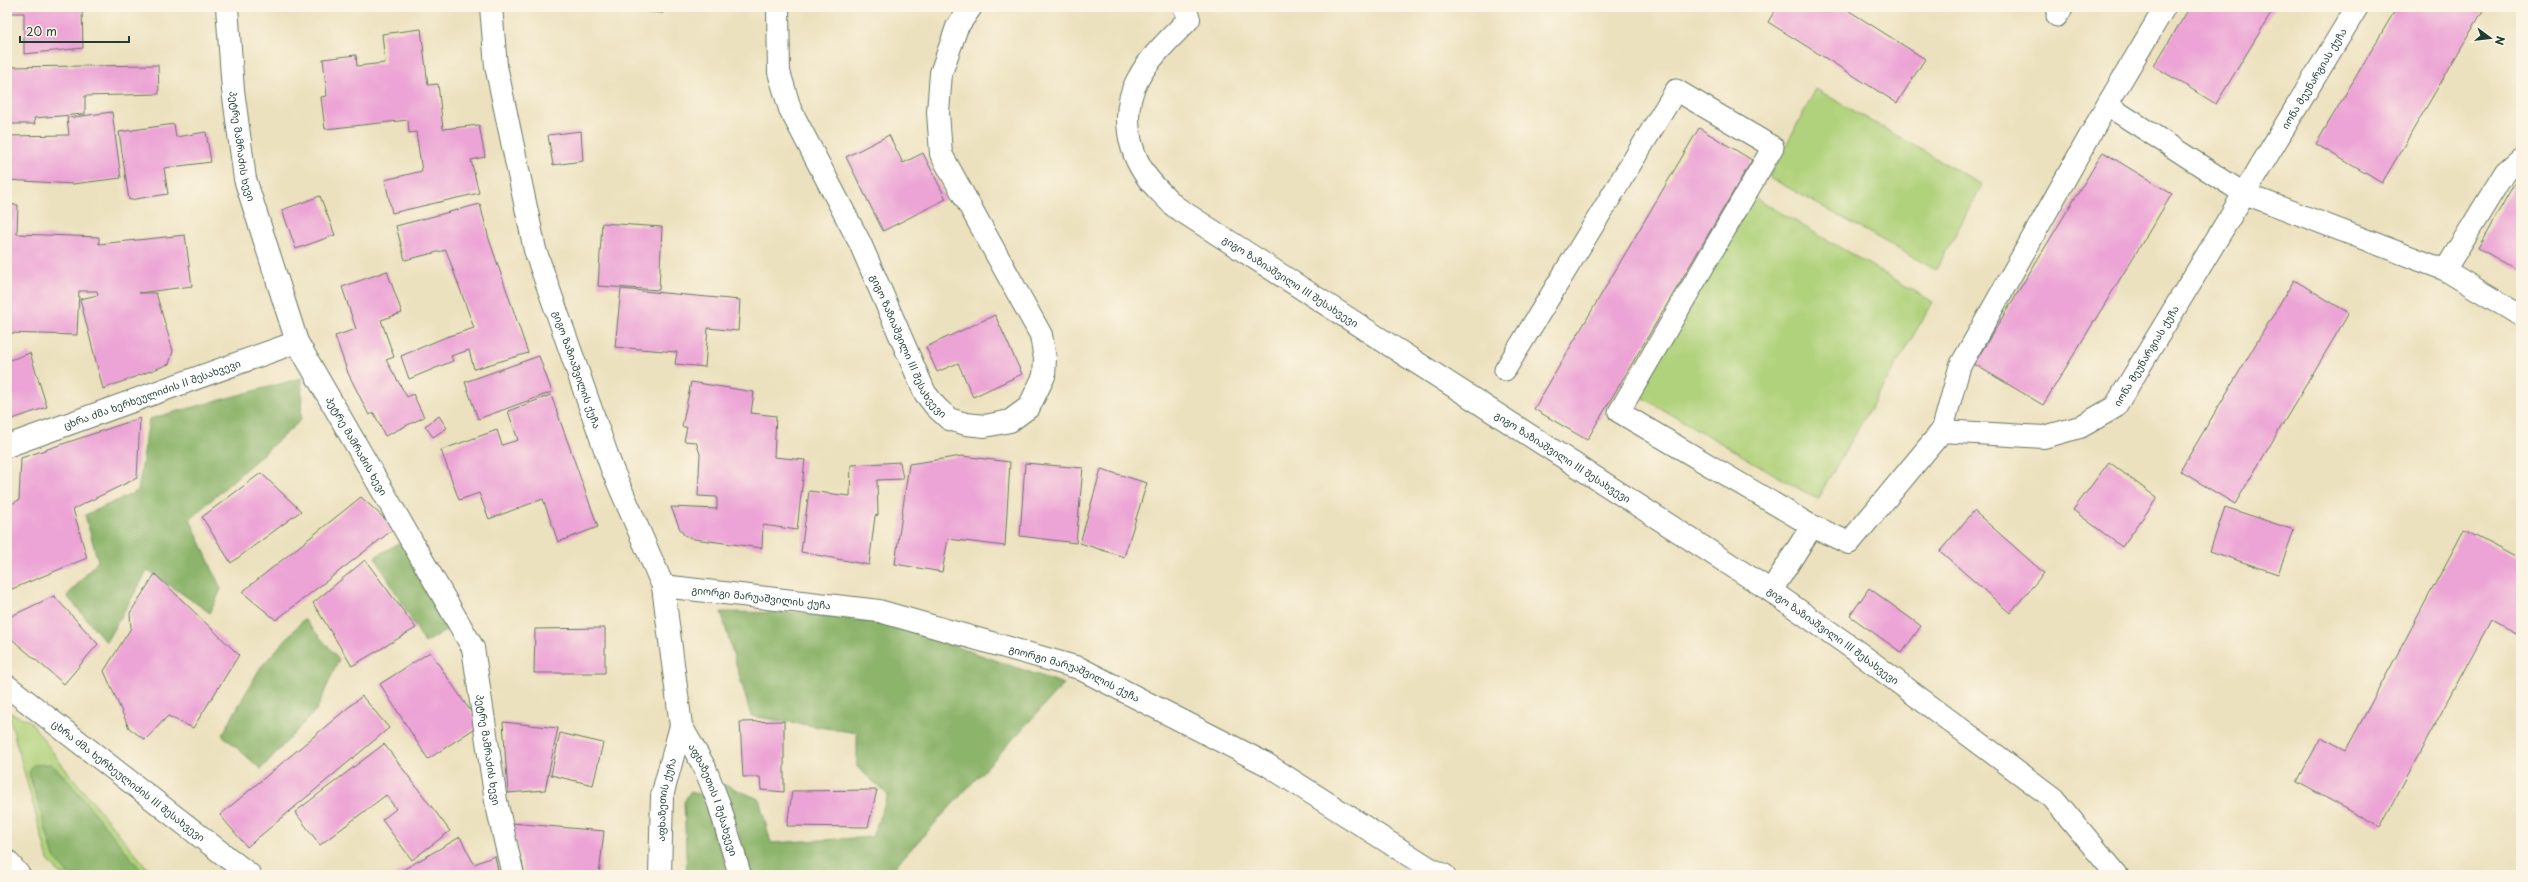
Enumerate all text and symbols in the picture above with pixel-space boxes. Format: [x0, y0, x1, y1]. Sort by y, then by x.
scale bar [20, 18, 129, 44]
north arrow [2470, 18, 2510, 58]
text: 20 m [26, 22, 57, 40]
street label: იონა მეუნარგიას ქუჩა [2277, 25, 2350, 131]
text: N [2491, 34, 2509, 47]
street label: პეტრე მამრაძის ხევი [226, 90, 260, 203]
street label: გიგო ზაზიაშვილი III შესახვევი [1220, 231, 1362, 330]
street label: გიგო ზაზიაშვილი III შესახვევი [867, 272, 951, 421]
street label: იონა მეუნარგიას ქუჩა [2109, 302, 2182, 409]
street label: გიგო ზაზიაშვილის ქუჩა [550, 308, 605, 430]
street label: ცხრა ძმა ხერხეულიძის II შესახვევი [61, 355, 243, 432]
street label: პეტრე მამრაძის ხევი [323, 393, 392, 498]
street label: გიგო ზაზიაშვილი III შესახვევი [1492, 407, 1634, 506]
street label: გიორგი მარუაშვილის ქუჩა [691, 581, 832, 612]
street label: გიგო ზაზიაშვილი III შესახვევი [1765, 583, 1903, 688]
street label: გიორგი მარუაშვილის ქუჩა [1007, 640, 1143, 705]
street label: პეტრე მამრაძის ხევი [473, 693, 505, 807]
street label: ცხრა ძმა ხერხეულიძის III შესახვევი [49, 716, 209, 845]
street label: აფხაზეთის I შესახვევი [685, 740, 742, 858]
street label: აფხაზეთის ქუჩა [653, 756, 679, 842]

